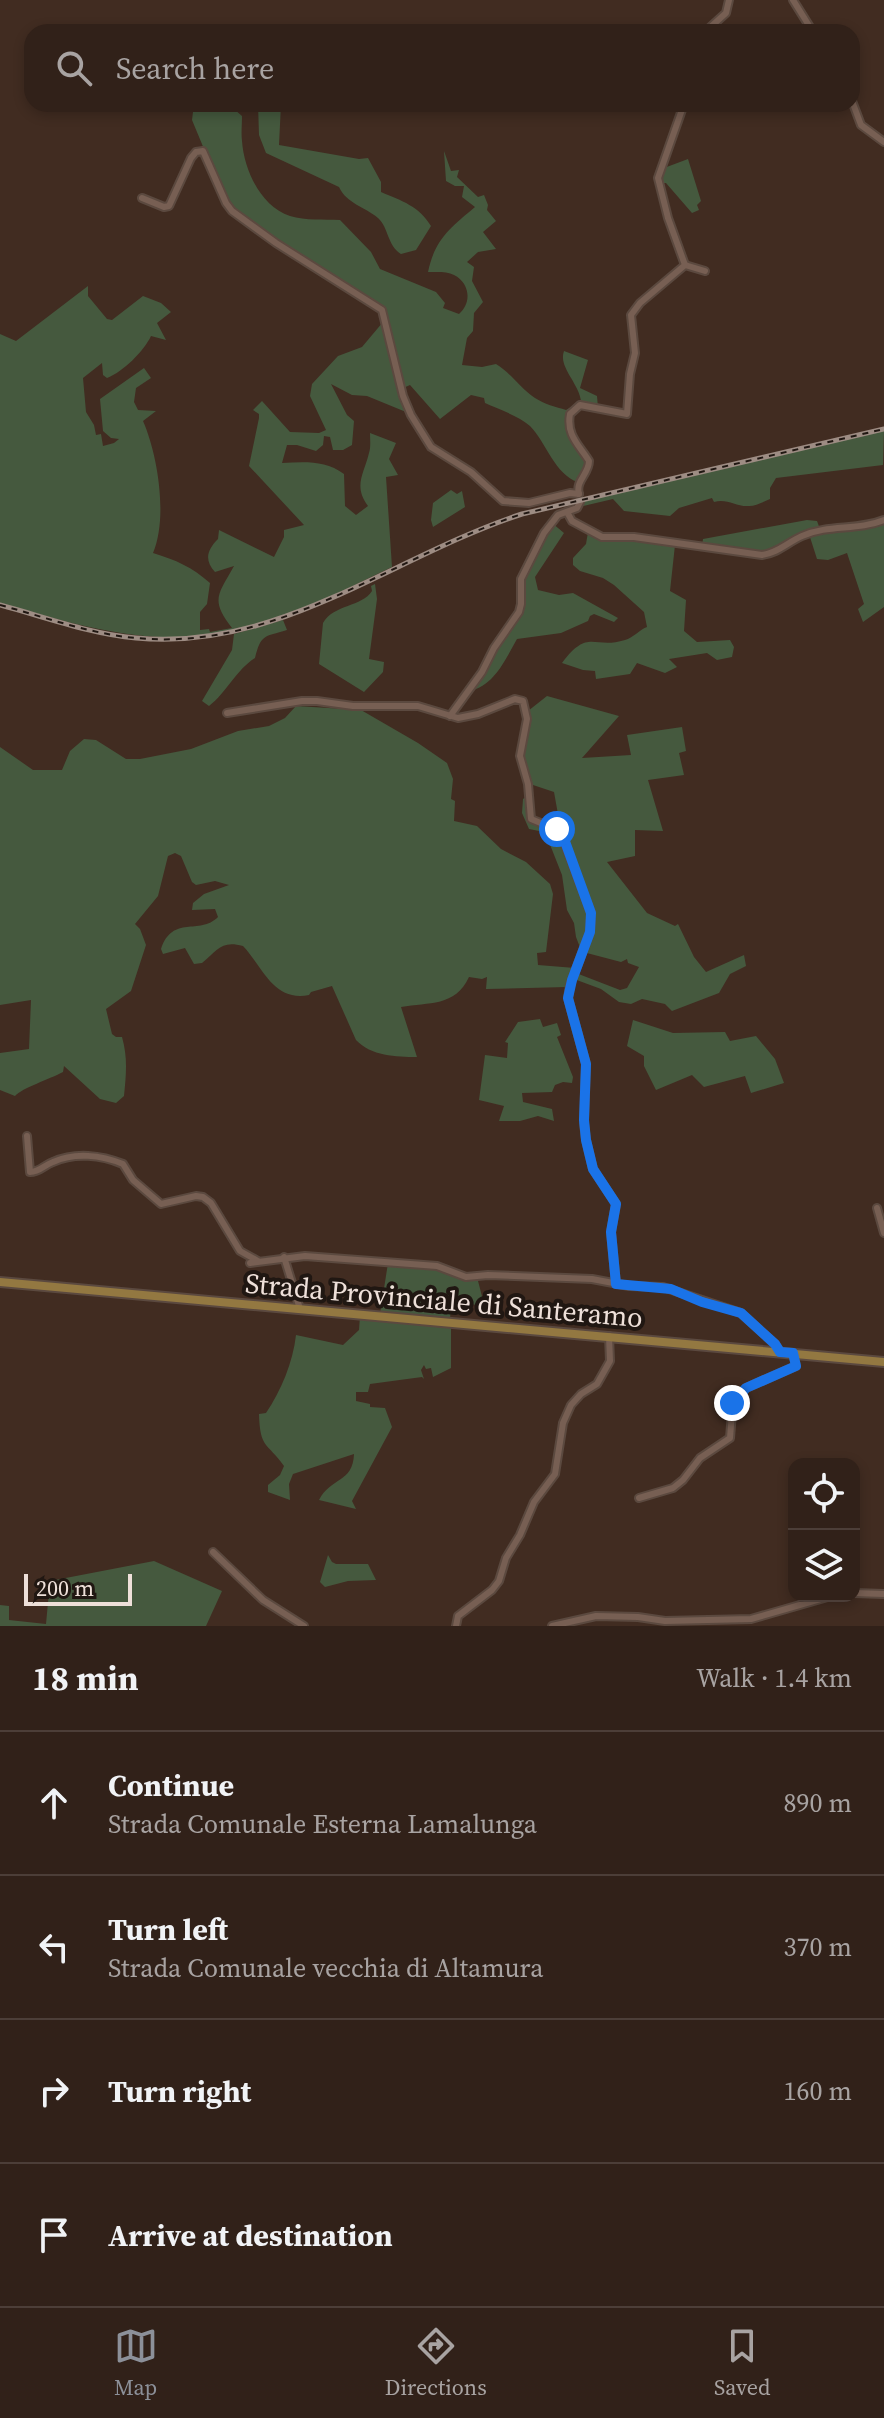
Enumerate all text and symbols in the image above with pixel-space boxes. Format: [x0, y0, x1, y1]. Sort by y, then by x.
search box [24, 24, 860, 112]
icon: search [52, 46, 96, 90]
text: Search here [116, 48, 274, 89]
route start [539, 811, 575, 847]
street label: Strada Provinciale di Santeramo [244, 1264, 644, 1336]
route end [714, 1385, 750, 1421]
map controls [788, 1458, 860, 1602]
button: locate [788, 1458, 860, 1530]
button: layers [788, 1530, 860, 1602]
scale bar [24, 1570, 132, 1606]
text: 200 m [36, 1573, 94, 1603]
text: 18 min [32, 1655, 139, 1701]
text: Walk · 1.4 km [696, 1660, 852, 1696]
text: Continue [108, 1765, 234, 1806]
icon: ahead [32, 1781, 76, 1825]
text: 890 m [784, 1785, 852, 1821]
text: Strada Comunale Esterna Lamalunga [108, 1806, 537, 1842]
text: Turn left [108, 1909, 228, 1950]
icon: left [32, 1925, 76, 1969]
text: 370 m [784, 1929, 852, 1965]
text: Strada Comunale vecchia di Altamura [108, 1950, 544, 1986]
icon: right [32, 2069, 76, 2113]
text: Turn right [108, 2071, 251, 2112]
text: 160 m [784, 2073, 852, 2109]
icon: arrive [32, 2213, 76, 2257]
text: Arrive at destination [108, 2215, 393, 2256]
tab: Map [114, 2324, 158, 2402]
tab: Directions [385, 2324, 487, 2402]
tab: Saved [714, 2324, 770, 2402]

